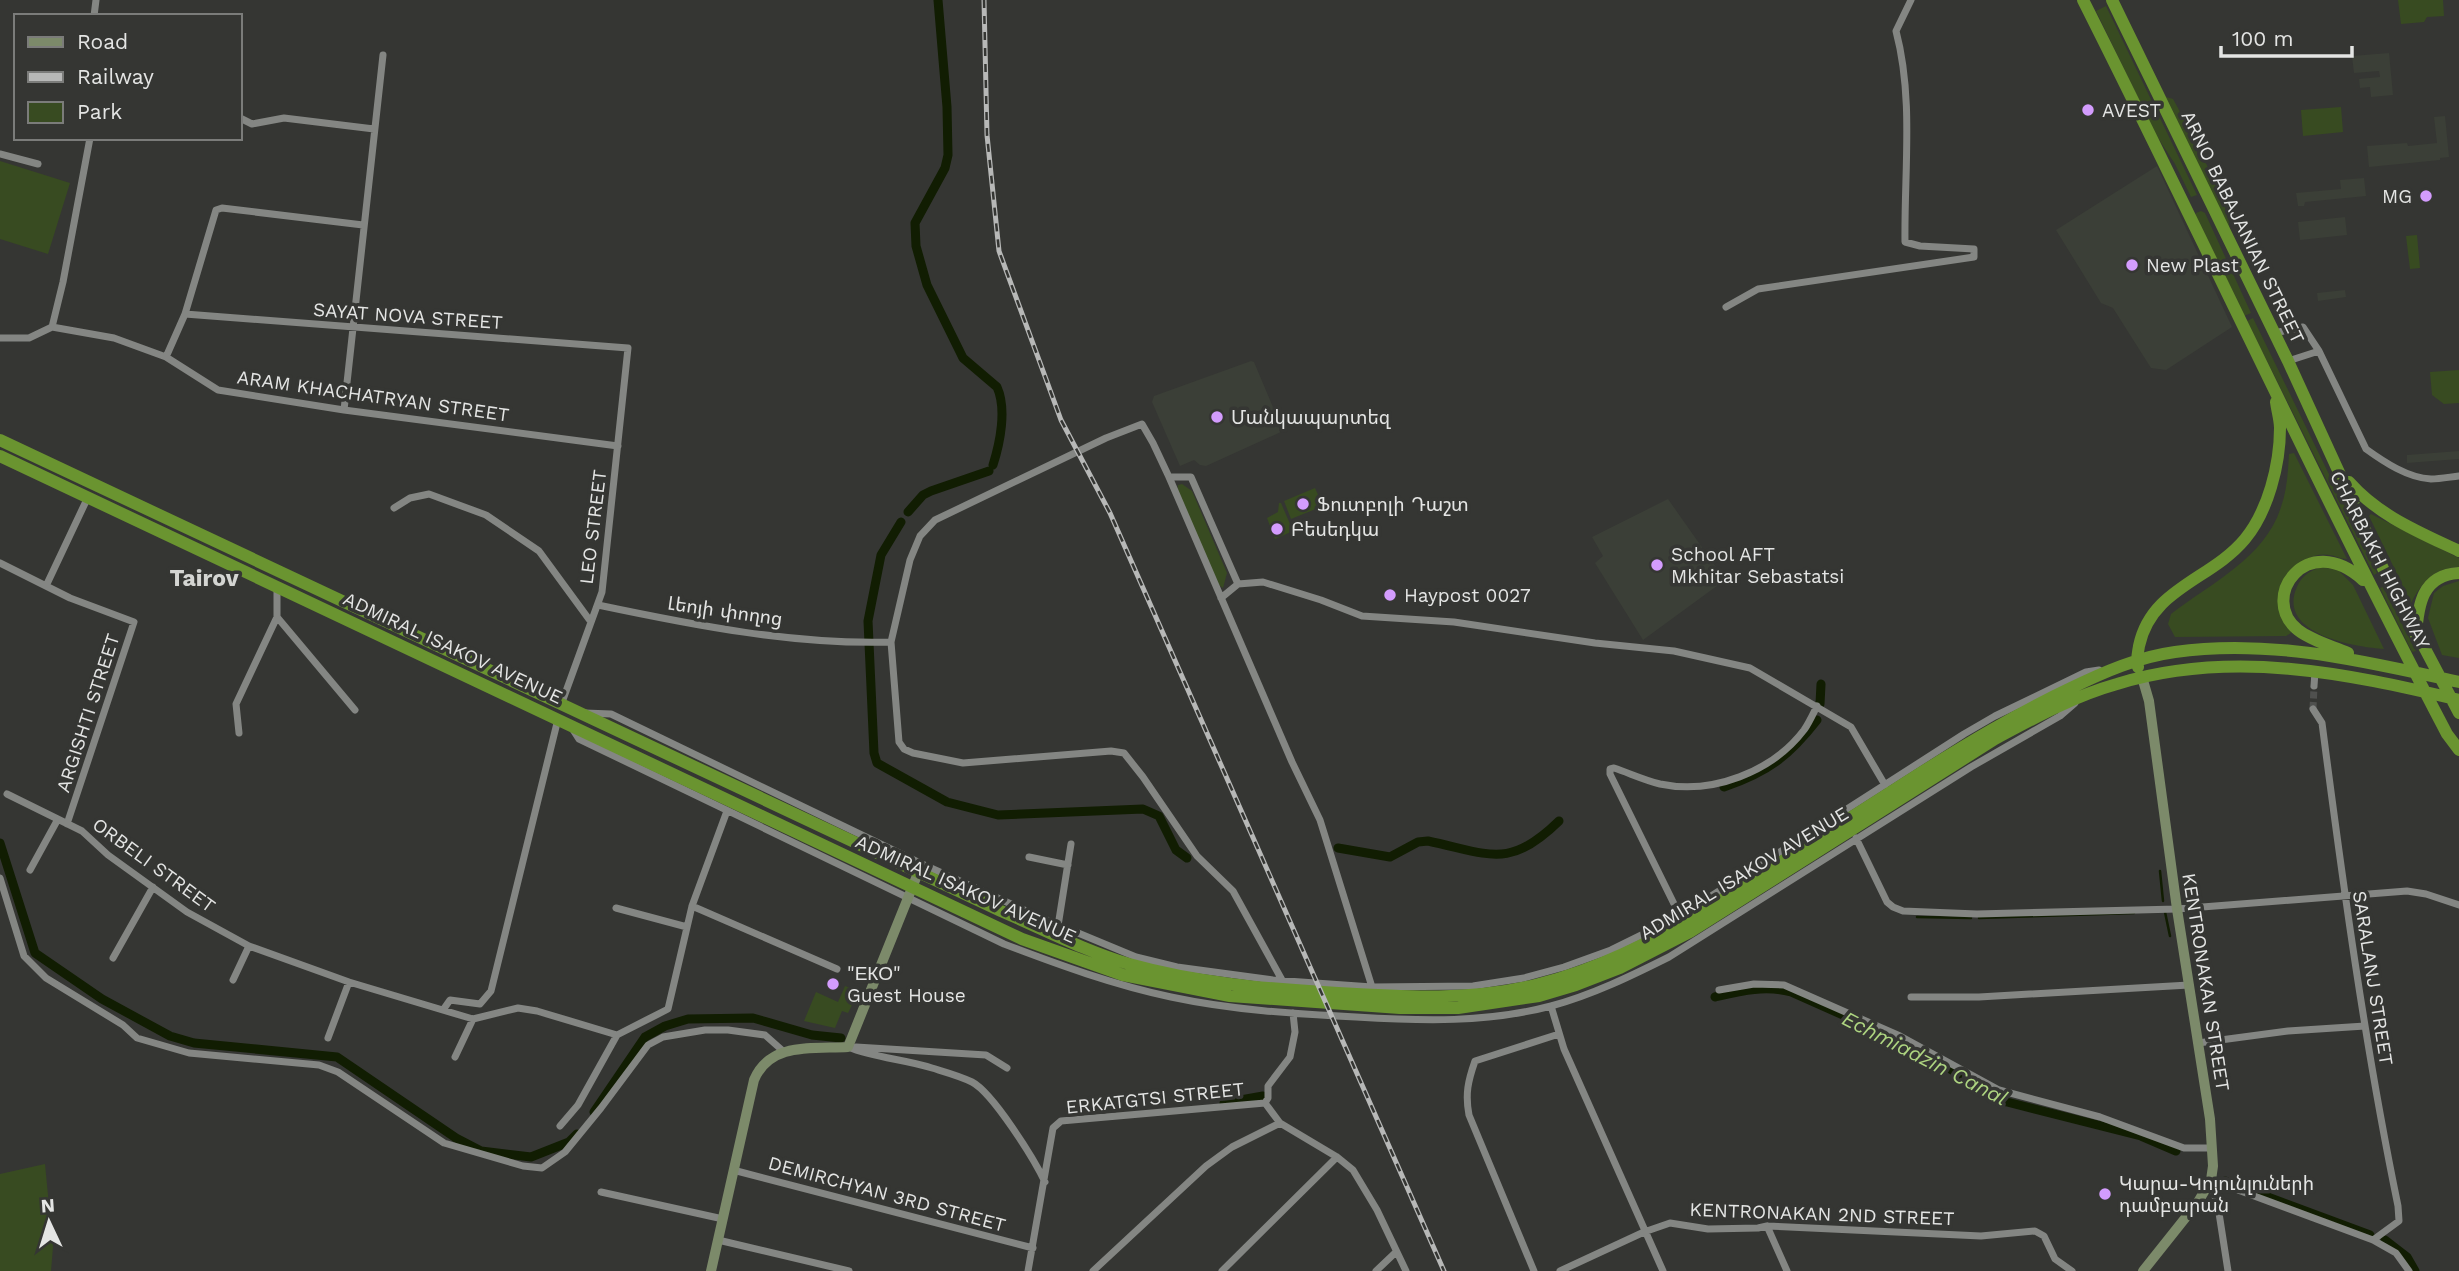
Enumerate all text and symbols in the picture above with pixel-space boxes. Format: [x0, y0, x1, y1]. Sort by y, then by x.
legend [14, 14, 242, 140]
scale bar [2221, 14, 2352, 58]
text: 100 m [2232, 26, 2294, 51]
text: Road [77, 29, 128, 54]
text: Railway [77, 64, 154, 89]
text: Park [77, 99, 122, 124]
place label: AVEST [2102, 99, 2161, 122]
marker: AVEST [2080, 102, 2096, 118]
street label: ARNO BABAJANIAN STREET [2177, 107, 2309, 347]
place label: MG [2382, 185, 2412, 208]
marker: MG [2418, 188, 2434, 204]
place label: New Plast [2146, 254, 2239, 277]
marker: New Plast [2124, 257, 2140, 273]
street label: SAYAT NOVA STREET [312, 298, 504, 334]
street label: ARAM KHACHATRYAN STREET [235, 366, 511, 426]
place label: Մանկապարտեզ [1231, 406, 1392, 429]
marker: Մանկապարտեզ [1209, 409, 1225, 425]
street label: CHARBAKH HIGHWAY [2325, 467, 2435, 653]
street label: LEO STREET [575, 468, 611, 586]
place label: Ֆուտբոլի Դաշտ [1317, 493, 1469, 516]
marker: Ֆուտբոլի Դաշտ [1295, 496, 1311, 512]
place label: Բեսեդկա [1291, 518, 1379, 541]
marker: Բեսեդկա [1269, 521, 1285, 537]
place label: School AFT Mkhitar Sebastatsi [1671, 543, 1844, 588]
marker: School AFT Mkhitar Sebastatsi [1649, 557, 1665, 573]
district label: Tairov [169, 565, 239, 592]
place label: Haypost 0027 [1404, 584, 1531, 607]
street label: ADMIRAL ISAKOV AVENUE [340, 587, 566, 709]
marker: Haypost 0027 [1382, 587, 1398, 603]
street label: Լեոյի փողոց [666, 592, 784, 630]
street label: ARGISHTI STREET [51, 631, 125, 795]
street label: ADMIRAL ISAKOV AVENUE [1636, 802, 1852, 944]
street label: ORBELI STREET [88, 813, 220, 917]
street label: ADMIRAL ISAKOV AVENUE [852, 830, 1080, 948]
street label: KENTRONAKAN STREET [2177, 872, 2235, 1092]
street label: SARALANJ STREET [2348, 889, 2398, 1067]
place label: "ЕКО" Guest House [847, 962, 966, 1007]
marker: "ЕКО" Guest House [825, 976, 841, 992]
water label: Echmiadzin Canal [1838, 1006, 2012, 1110]
street label: ERKATGTSI STREET [1065, 1077, 1245, 1119]
street label: DEMIRCHYAN 3RD STREET [766, 1151, 1008, 1237]
place label: Կարա-Կոյունլուների դամբարան [2119, 1172, 2314, 1217]
marker: Կարա-Կոյունլուների դամբարան [2097, 1186, 2113, 1202]
north arrow [14, 1187, 84, 1257]
text: N [40, 1194, 56, 1218]
street label: KENTRONAKAN 2ND STREET [1689, 1198, 1955, 1230]

